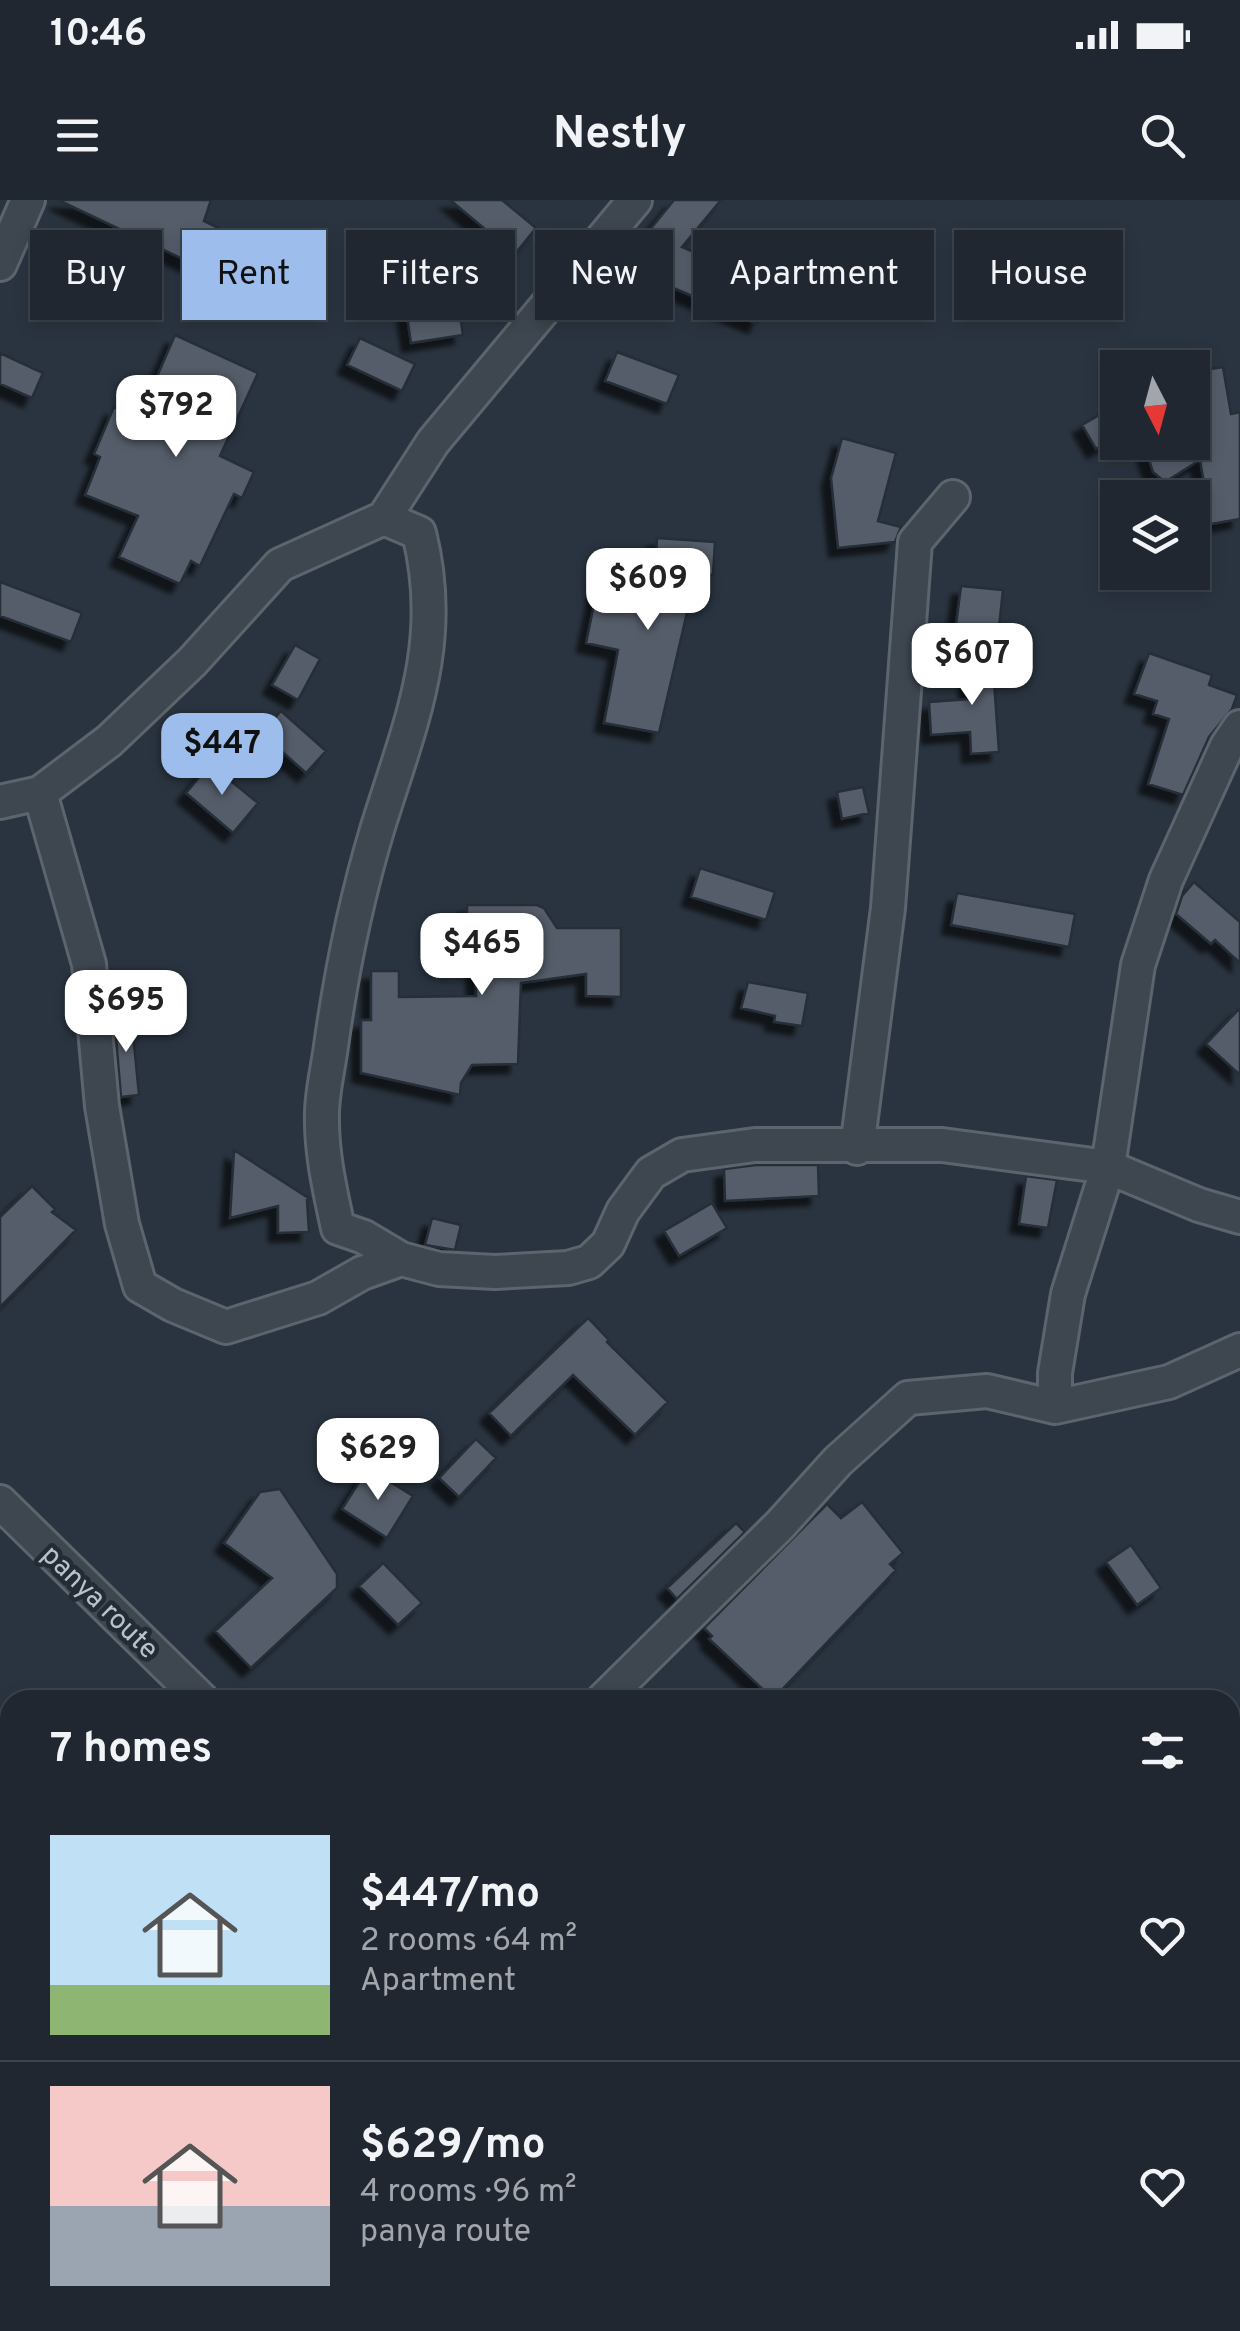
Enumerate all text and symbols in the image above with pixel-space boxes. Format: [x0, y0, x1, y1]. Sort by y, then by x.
text: 10:46 [50, 11, 147, 60]
text: Nestly [553, 107, 687, 164]
icon: menu [50, 108, 105, 163]
icon: search [1135, 108, 1190, 163]
chip: Buy [30, 230, 162, 320]
chip: Rent [182, 230, 326, 320]
chip: Filters [346, 230, 515, 320]
chip: New [535, 230, 673, 320]
chip: Apartment [693, 230, 934, 320]
chip: House [954, 230, 1123, 320]
north arrow [1100, 350, 1210, 460]
map controls [1100, 350, 1210, 590]
pin: $792 [117, 375, 235, 460]
text: $792 [138, 387, 214, 427]
button: layers [1100, 480, 1210, 590]
pin: $609 [589, 548, 707, 633]
text: $609 [608, 560, 688, 600]
pin: $607 [913, 623, 1031, 708]
text: $607 [934, 635, 1010, 675]
pin: $447 [163, 713, 281, 798]
text: $447 [183, 725, 261, 765]
pin: $465 [423, 913, 541, 998]
text: $465 [442, 925, 522, 965]
pin: $695 [67, 970, 185, 1055]
text: $695 [87, 982, 165, 1022]
pin: $629 [319, 1418, 437, 1503]
text: $629 [339, 1430, 417, 1470]
street label: panya route [33, 1538, 165, 1668]
icon: filters [1135, 1723, 1190, 1778]
text: 7 homes [50, 1724, 212, 1777]
text: $447/mo [360, 1869, 540, 1922]
icon: home [130, 1875, 250, 1995]
icon: heart [1135, 1908, 1190, 1963]
text: 2 rooms · 64 m² [360, 1922, 577, 1962]
text: Apartment [360, 1962, 516, 2002]
text: $629/mo [360, 2120, 545, 2173]
icon: home [130, 2126, 250, 2246]
icon: heart [1135, 2159, 1190, 2214]
text: 4 rooms · 96 m² [360, 2173, 577, 2213]
text: panya route [360, 2213, 531, 2253]

